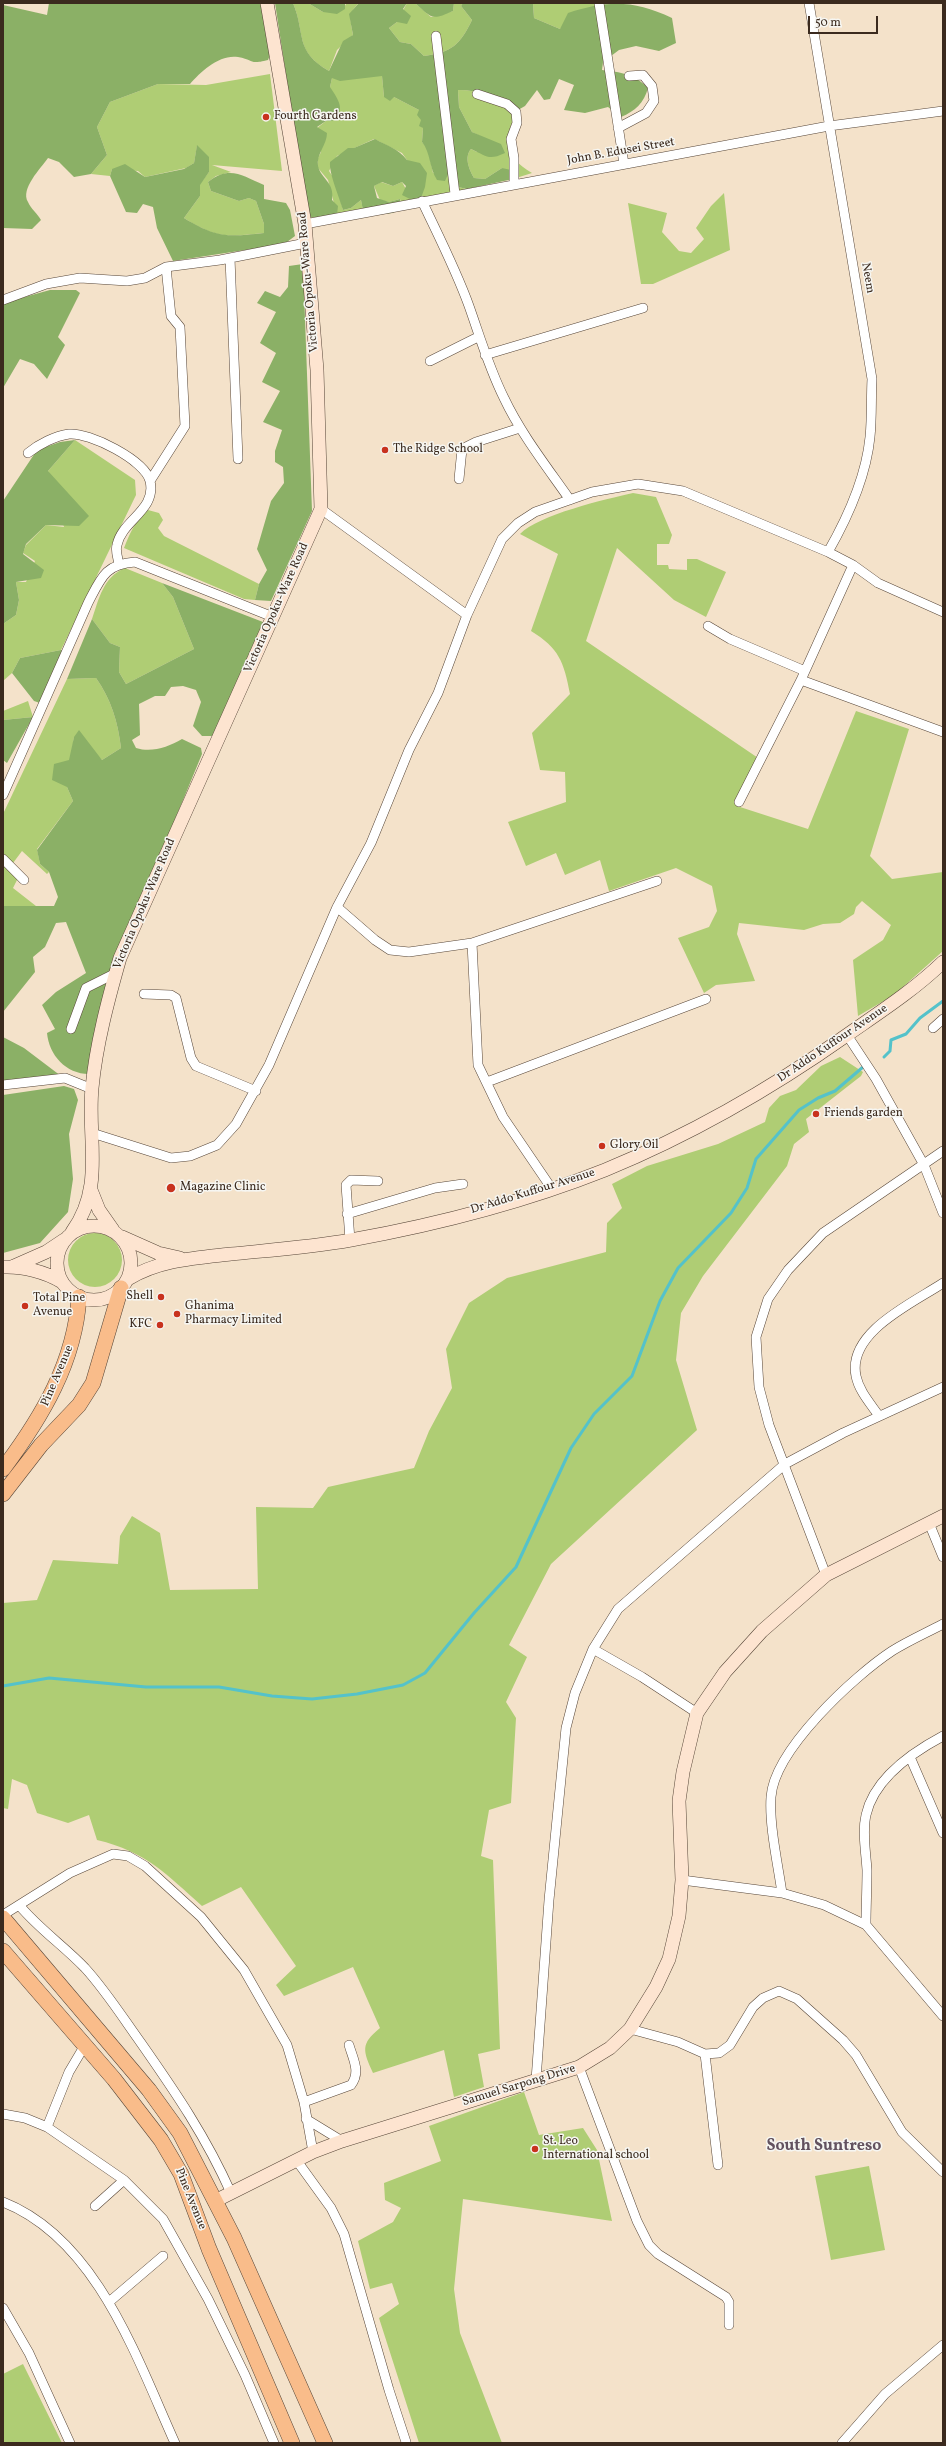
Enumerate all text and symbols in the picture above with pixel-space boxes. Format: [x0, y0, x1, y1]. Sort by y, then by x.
scale bar [810, 8, 880, 34]
text: 50 m [815, 15, 841, 31]
place label: Fourth Gardens [274, 110, 357, 124]
marker: Fourth Gardens [261, 112, 271, 122]
street label: John B. Edusei Street [566, 135, 676, 169]
street label: Victoria Opoku-Ware Road [296, 211, 322, 353]
street label: Neem [857, 262, 877, 294]
place label: The Ridge School [393, 443, 483, 457]
marker: The Ridge School [380, 445, 390, 455]
street label: Victoria Opoku-Ware Road [242, 541, 312, 675]
street label: Victoria Opoku-Ware Road [111, 836, 179, 972]
street label: Dr Addo Kuffour Avenue [775, 1002, 891, 1086]
place label: Friends garden [824, 1107, 903, 1121]
marker: Friends garden [811, 1109, 821, 1119]
place label: Glory Oil [610, 1139, 659, 1153]
marker: Glory Oil [597, 1141, 607, 1151]
street label: Dr Addo Kuffour Avenue [469, 1166, 597, 1218]
place label: Magazine Clinic [180, 1181, 265, 1195]
marker: Magazine Clinic [165, 1182, 177, 1194]
place label: Shell [126, 1290, 153, 1304]
place label: Total Pine Avenue [33, 1292, 85, 1320]
marker: Shell [156, 1292, 166, 1302]
place label: Ghanima Pharmacy Limited [185, 1300, 282, 1328]
marker: Total Pine Avenue [20, 1301, 30, 1311]
marker: Ghanima Pharmacy Limited [172, 1309, 182, 1319]
place label: KFC [129, 1318, 152, 1332]
marker: KFC [155, 1320, 165, 1330]
street label: Pine Avenue [39, 1343, 77, 1409]
street label: Samuel Sarpong Drive [461, 2062, 577, 2110]
place label: St. Leo International school [543, 2135, 649, 2163]
district label: South Suntreso [767, 2137, 881, 2157]
marker: St. Leo International school [530, 2144, 540, 2154]
street label: Pine Avenue [171, 2166, 209, 2232]

